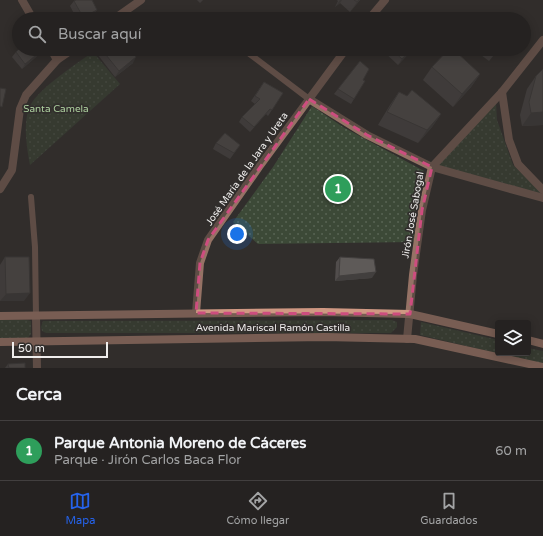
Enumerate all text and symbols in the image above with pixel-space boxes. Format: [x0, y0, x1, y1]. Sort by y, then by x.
search box [12, 12, 531, 56]
icon: search [26, 23, 48, 45]
text: Buscar aquí [58, 25, 141, 43]
park label: Santa Camela [23, 103, 89, 115]
street label: José María de la Jara y Ureta [203, 110, 291, 228]
street label: Jirón José Sabogal [399, 171, 427, 259]
pin: 1 [325, 174, 351, 204]
your location [227, 224, 247, 244]
map controls [495, 320, 531, 356]
button: layers [495, 320, 531, 356]
street label: Avenida Mariscal Ramón Castilla [196, 322, 350, 334]
scale bar [12, 340, 108, 359]
text: 50 m [18, 342, 45, 355]
text: Cerca [16, 384, 62, 405]
text: Parque Antonia Moreno de Cáceres [54, 434, 307, 452]
text: 1 [25, 443, 33, 459]
text: 60 m [495, 443, 527, 459]
text: Parque · Jirón Carlos Baca Flor [54, 452, 241, 468]
tab: Mapa [65, 490, 95, 527]
tab: Cómo llegar [226, 490, 289, 527]
tab: Guardados [420, 490, 478, 527]

